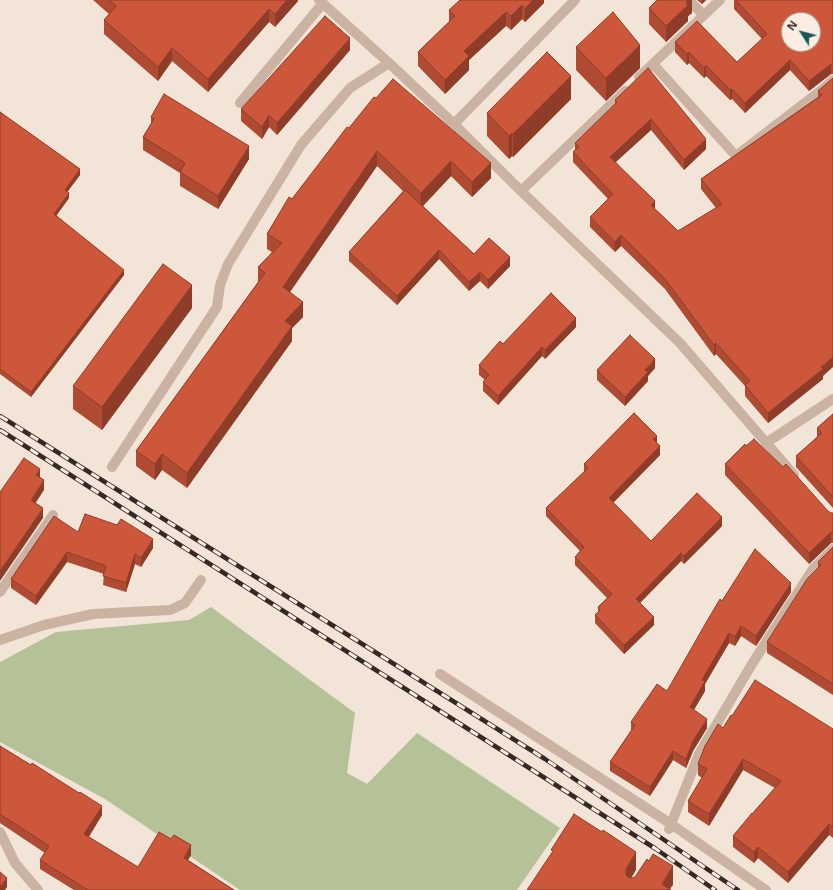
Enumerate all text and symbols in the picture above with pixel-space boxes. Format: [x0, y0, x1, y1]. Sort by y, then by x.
north arrow [781, 12, 821, 52]
text: N [783, 17, 800, 33]

